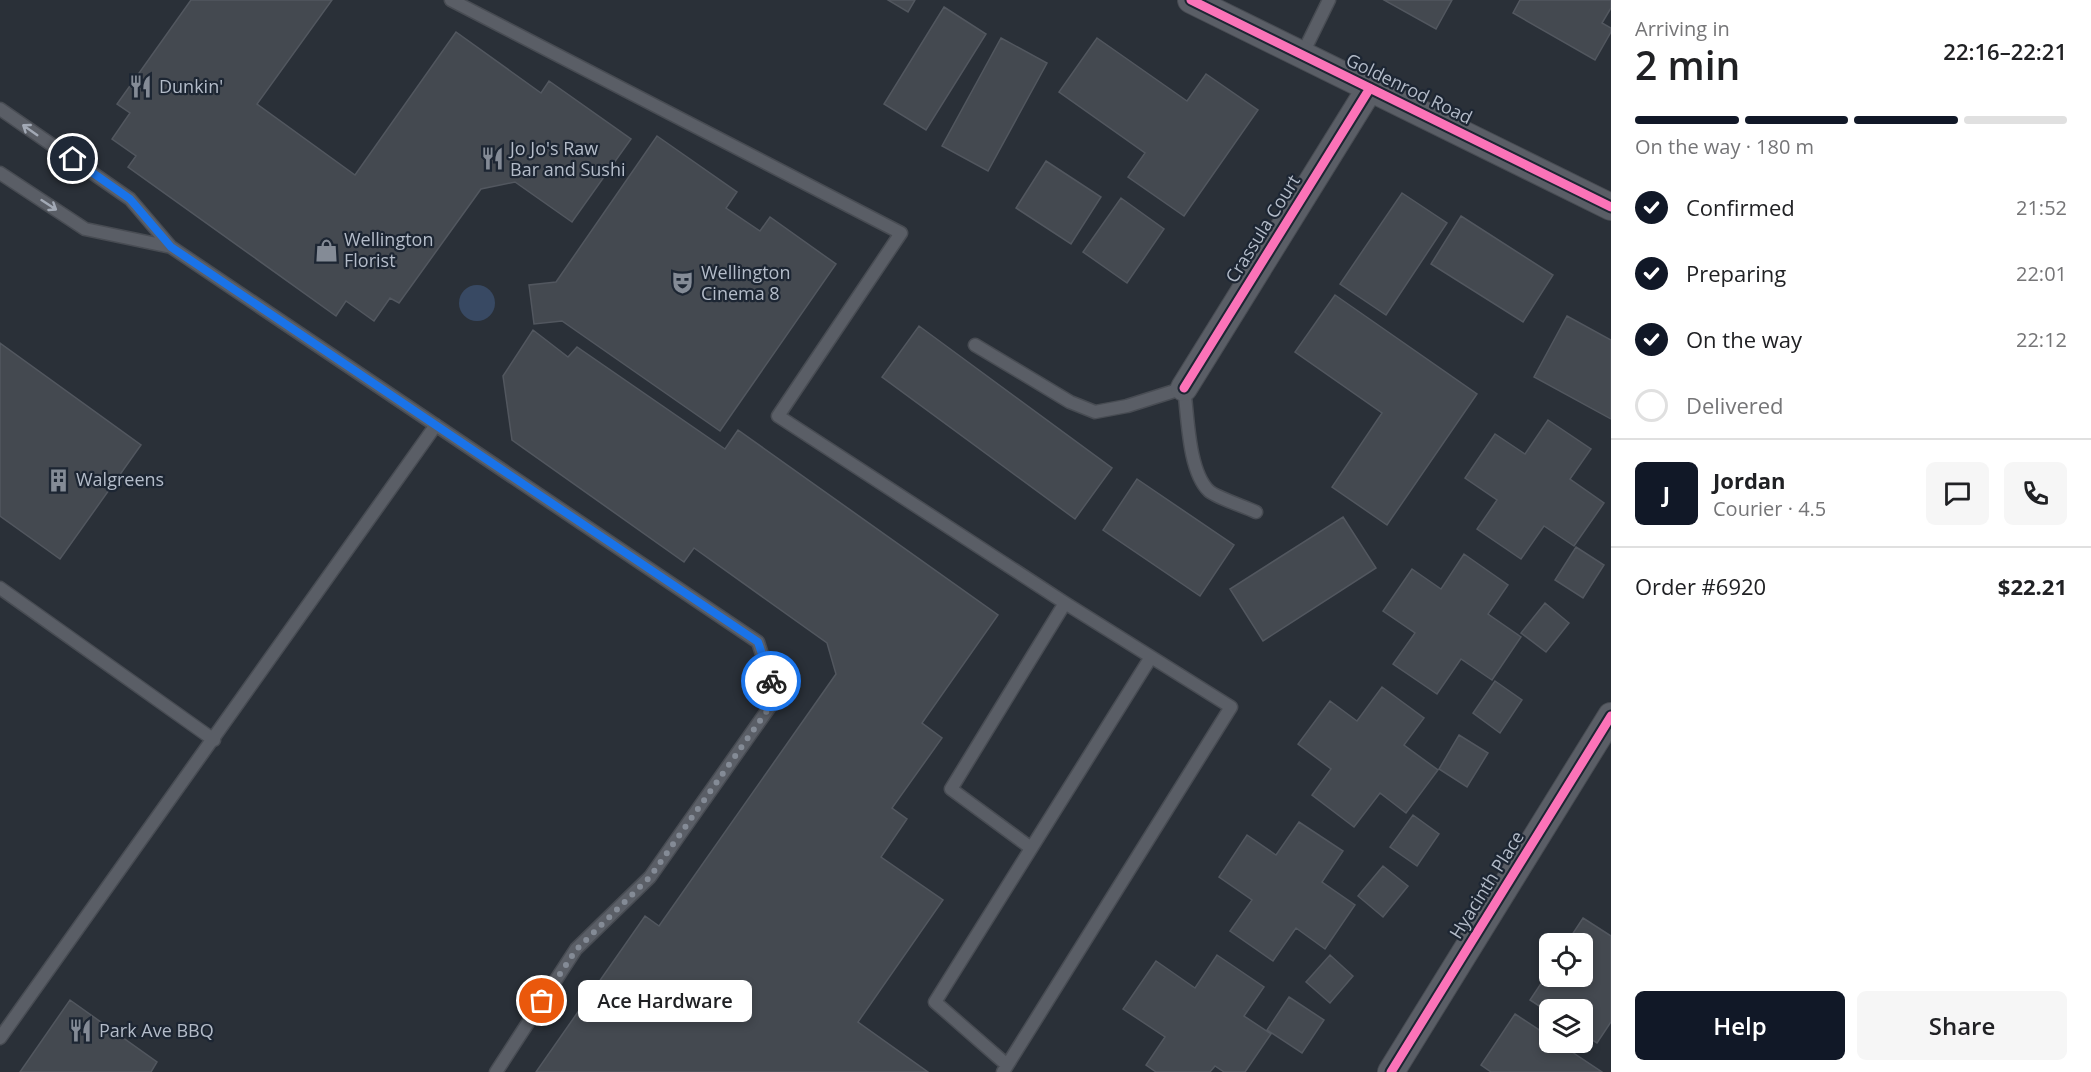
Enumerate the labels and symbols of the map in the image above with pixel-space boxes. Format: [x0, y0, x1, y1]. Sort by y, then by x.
street label: Goldenrod Road [1342, 47, 1476, 129]
restaurant icon: Dunkin' [128, 74, 154, 100]
place label: Dunkin' [159, 74, 223, 98]
one-way arrow [23, 124, 39, 136]
pin [47, 133, 98, 184]
place label: Jo Jo's Raw Bar and Sushi [508, 136, 625, 181]
restaurant icon: Jo Jo's Raw Bar and Sushi [479, 146, 505, 172]
street label: Crassula Court [1219, 170, 1305, 287]
one-way arrow [40, 200, 57, 212]
place label: Wellington Florist [344, 227, 433, 272]
shop icon: Wellington Florist [313, 237, 339, 263]
place label: Wellington Cinema 8 [701, 260, 790, 305]
theatre icon: Wellington Cinema 8 [670, 270, 696, 296]
building icon: Walgreens [45, 467, 71, 493]
place label: Walgreens [76, 467, 164, 491]
courier [741, 651, 801, 711]
street label: Hyacinth Place [1443, 826, 1529, 943]
pin [516, 975, 567, 1026]
callout: Ace Hardware [578, 980, 752, 1022]
restaurant icon: Park Ave BBQ [68, 1018, 94, 1044]
place label: Park Ave BBQ [99, 1018, 214, 1042]

